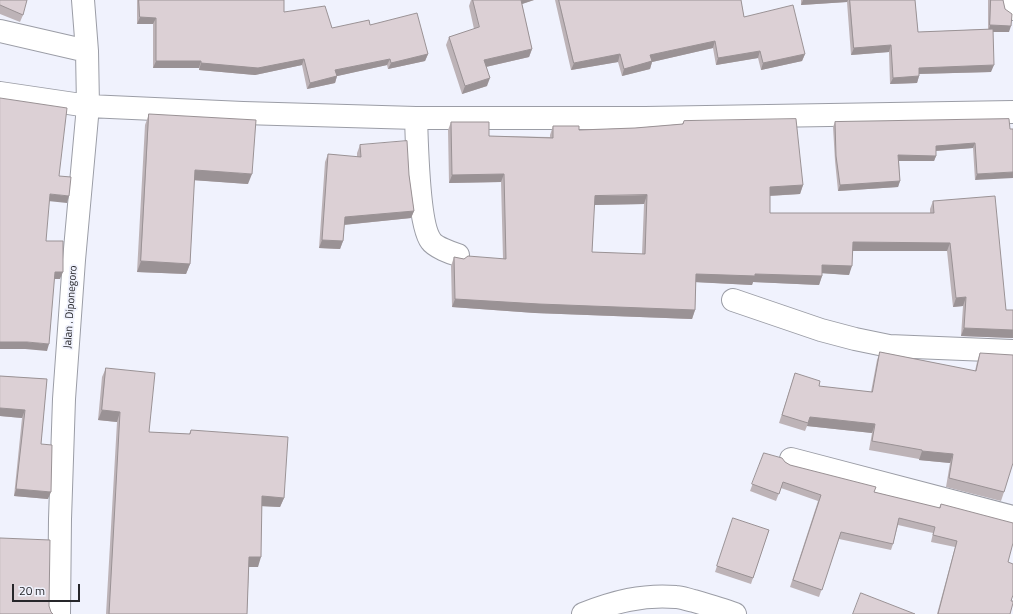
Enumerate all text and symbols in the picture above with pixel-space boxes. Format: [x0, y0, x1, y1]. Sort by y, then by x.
street label: Jalan . Diponegoro [62, 265, 80, 349]
scale bar [14, 576, 82, 602]
text: 20 m [19, 581, 45, 600]

